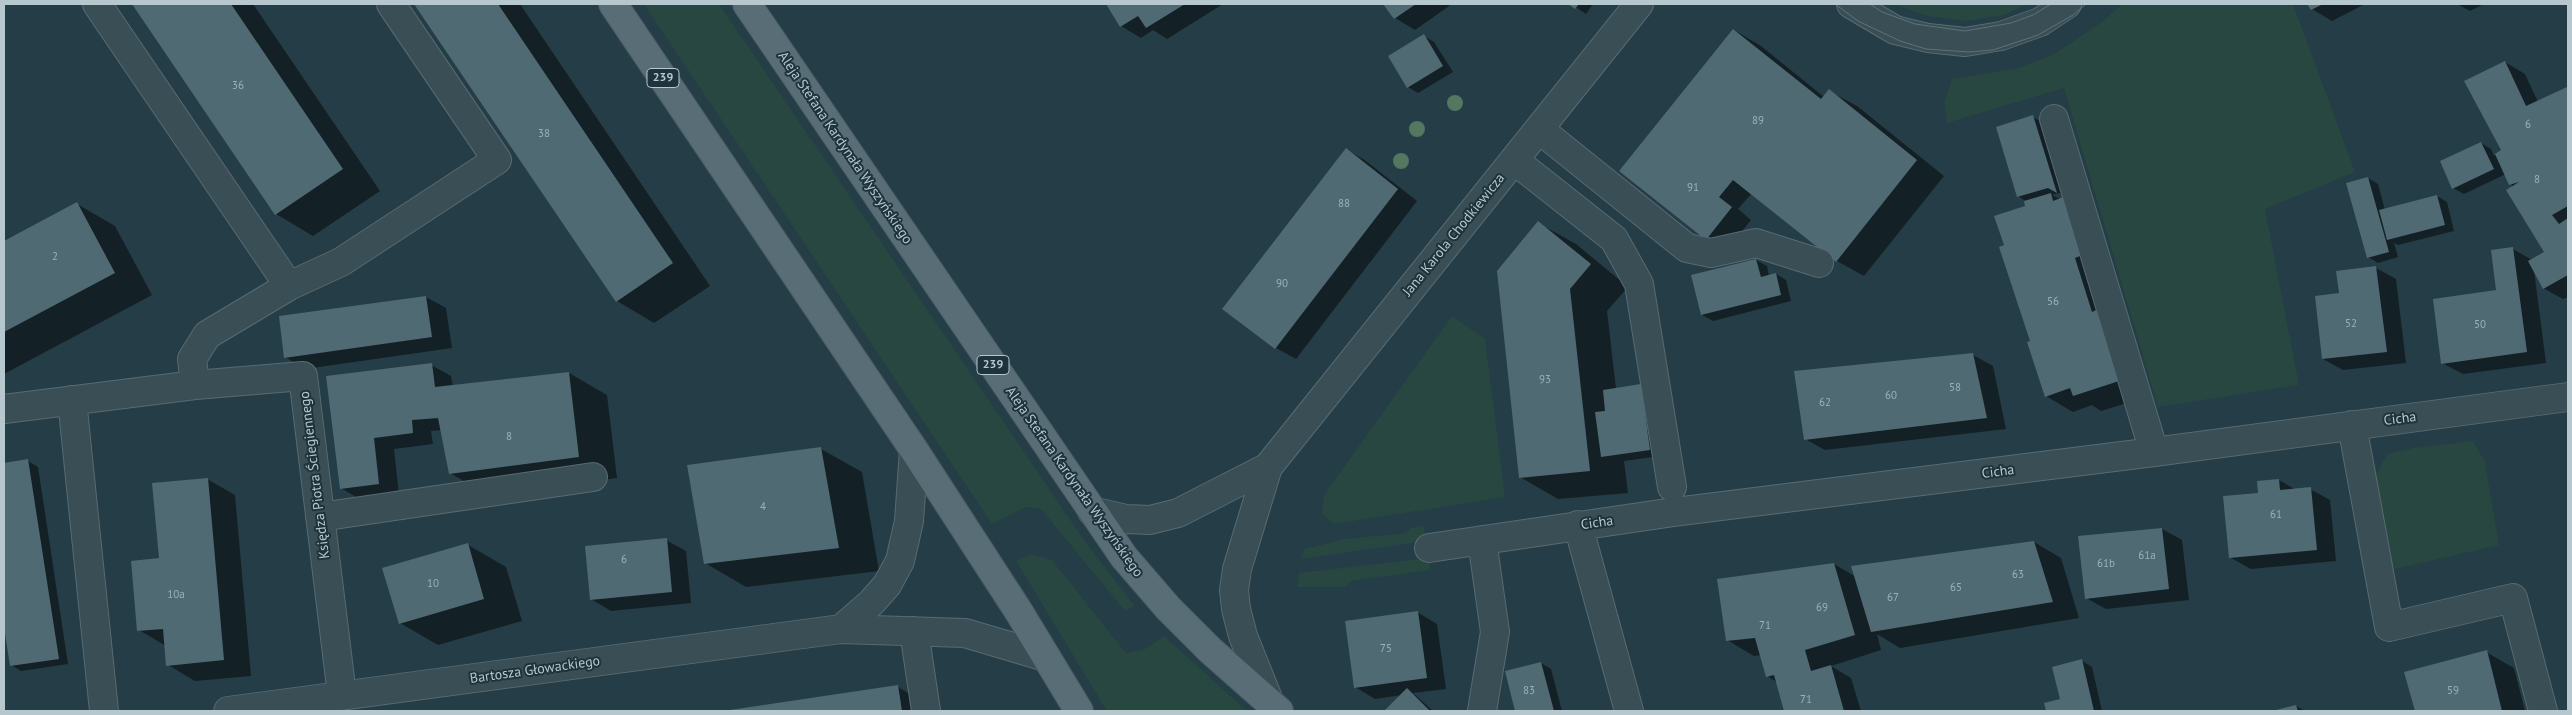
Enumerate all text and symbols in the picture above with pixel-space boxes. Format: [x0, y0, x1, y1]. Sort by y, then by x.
street label: Aleja Stefana Kardynała Wyszyńskiego [774, 49, 916, 247]
road number: 239 [647, 68, 679, 88]
house number: 36 [232, 79, 244, 93]
house number: 89 [1752, 114, 1764, 128]
house number: 6 [2525, 118, 2531, 132]
house number: 38 [538, 127, 550, 141]
street label: Jana Karola Chodkiewicza [1399, 170, 1509, 300]
house number: 8 [2534, 173, 2540, 187]
house number: 91 [1687, 181, 1699, 195]
house number: 88 [1338, 197, 1350, 211]
house number: 2 [52, 250, 58, 264]
house number: 90 [1276, 277, 1288, 291]
house number: 56 [2047, 295, 2059, 309]
house number: 52 [2345, 317, 2357, 331]
house number: 50 [2474, 318, 2486, 332]
road number: 239 [977, 356, 1009, 374]
house number: 93 [1539, 373, 1551, 387]
house number: 58 [1949, 381, 1961, 395]
street label: Aleja Stefana Kardynała Wyszyńskiego [1002, 384, 1146, 580]
house number: 60 [1885, 389, 1897, 403]
street label: Księdza Piotra Ściegiennego [296, 390, 334, 560]
house number: 62 [1819, 396, 1831, 410]
street label: Cicha [2383, 409, 2417, 429]
house number: 8 [506, 430, 512, 444]
street label: Cicha [1981, 462, 2015, 482]
house number: 4 [760, 500, 766, 514]
house number: 61 [2270, 508, 2282, 522]
street label: Cicha [1580, 512, 1614, 534]
house number: 61a [2138, 549, 2156, 563]
house number: 6 [621, 553, 627, 567]
house number: 61b [2097, 557, 2115, 571]
house number: 63 [2012, 568, 2024, 582]
house number: 10 [427, 577, 439, 591]
house number: 65 [1950, 581, 1962, 595]
house number: 10a [167, 588, 185, 602]
house number: 67 [1887, 591, 1899, 605]
house number: 69 [1816, 601, 1828, 615]
house number: 71 [1759, 619, 1771, 633]
house number: 75 [1380, 642, 1392, 656]
street label: Bartosza Głowackiego [469, 653, 601, 687]
house number: 83 [1523, 684, 1535, 698]
house number: 59 [2447, 684, 2459, 698]
house number: 71 [1800, 693, 1812, 707]

